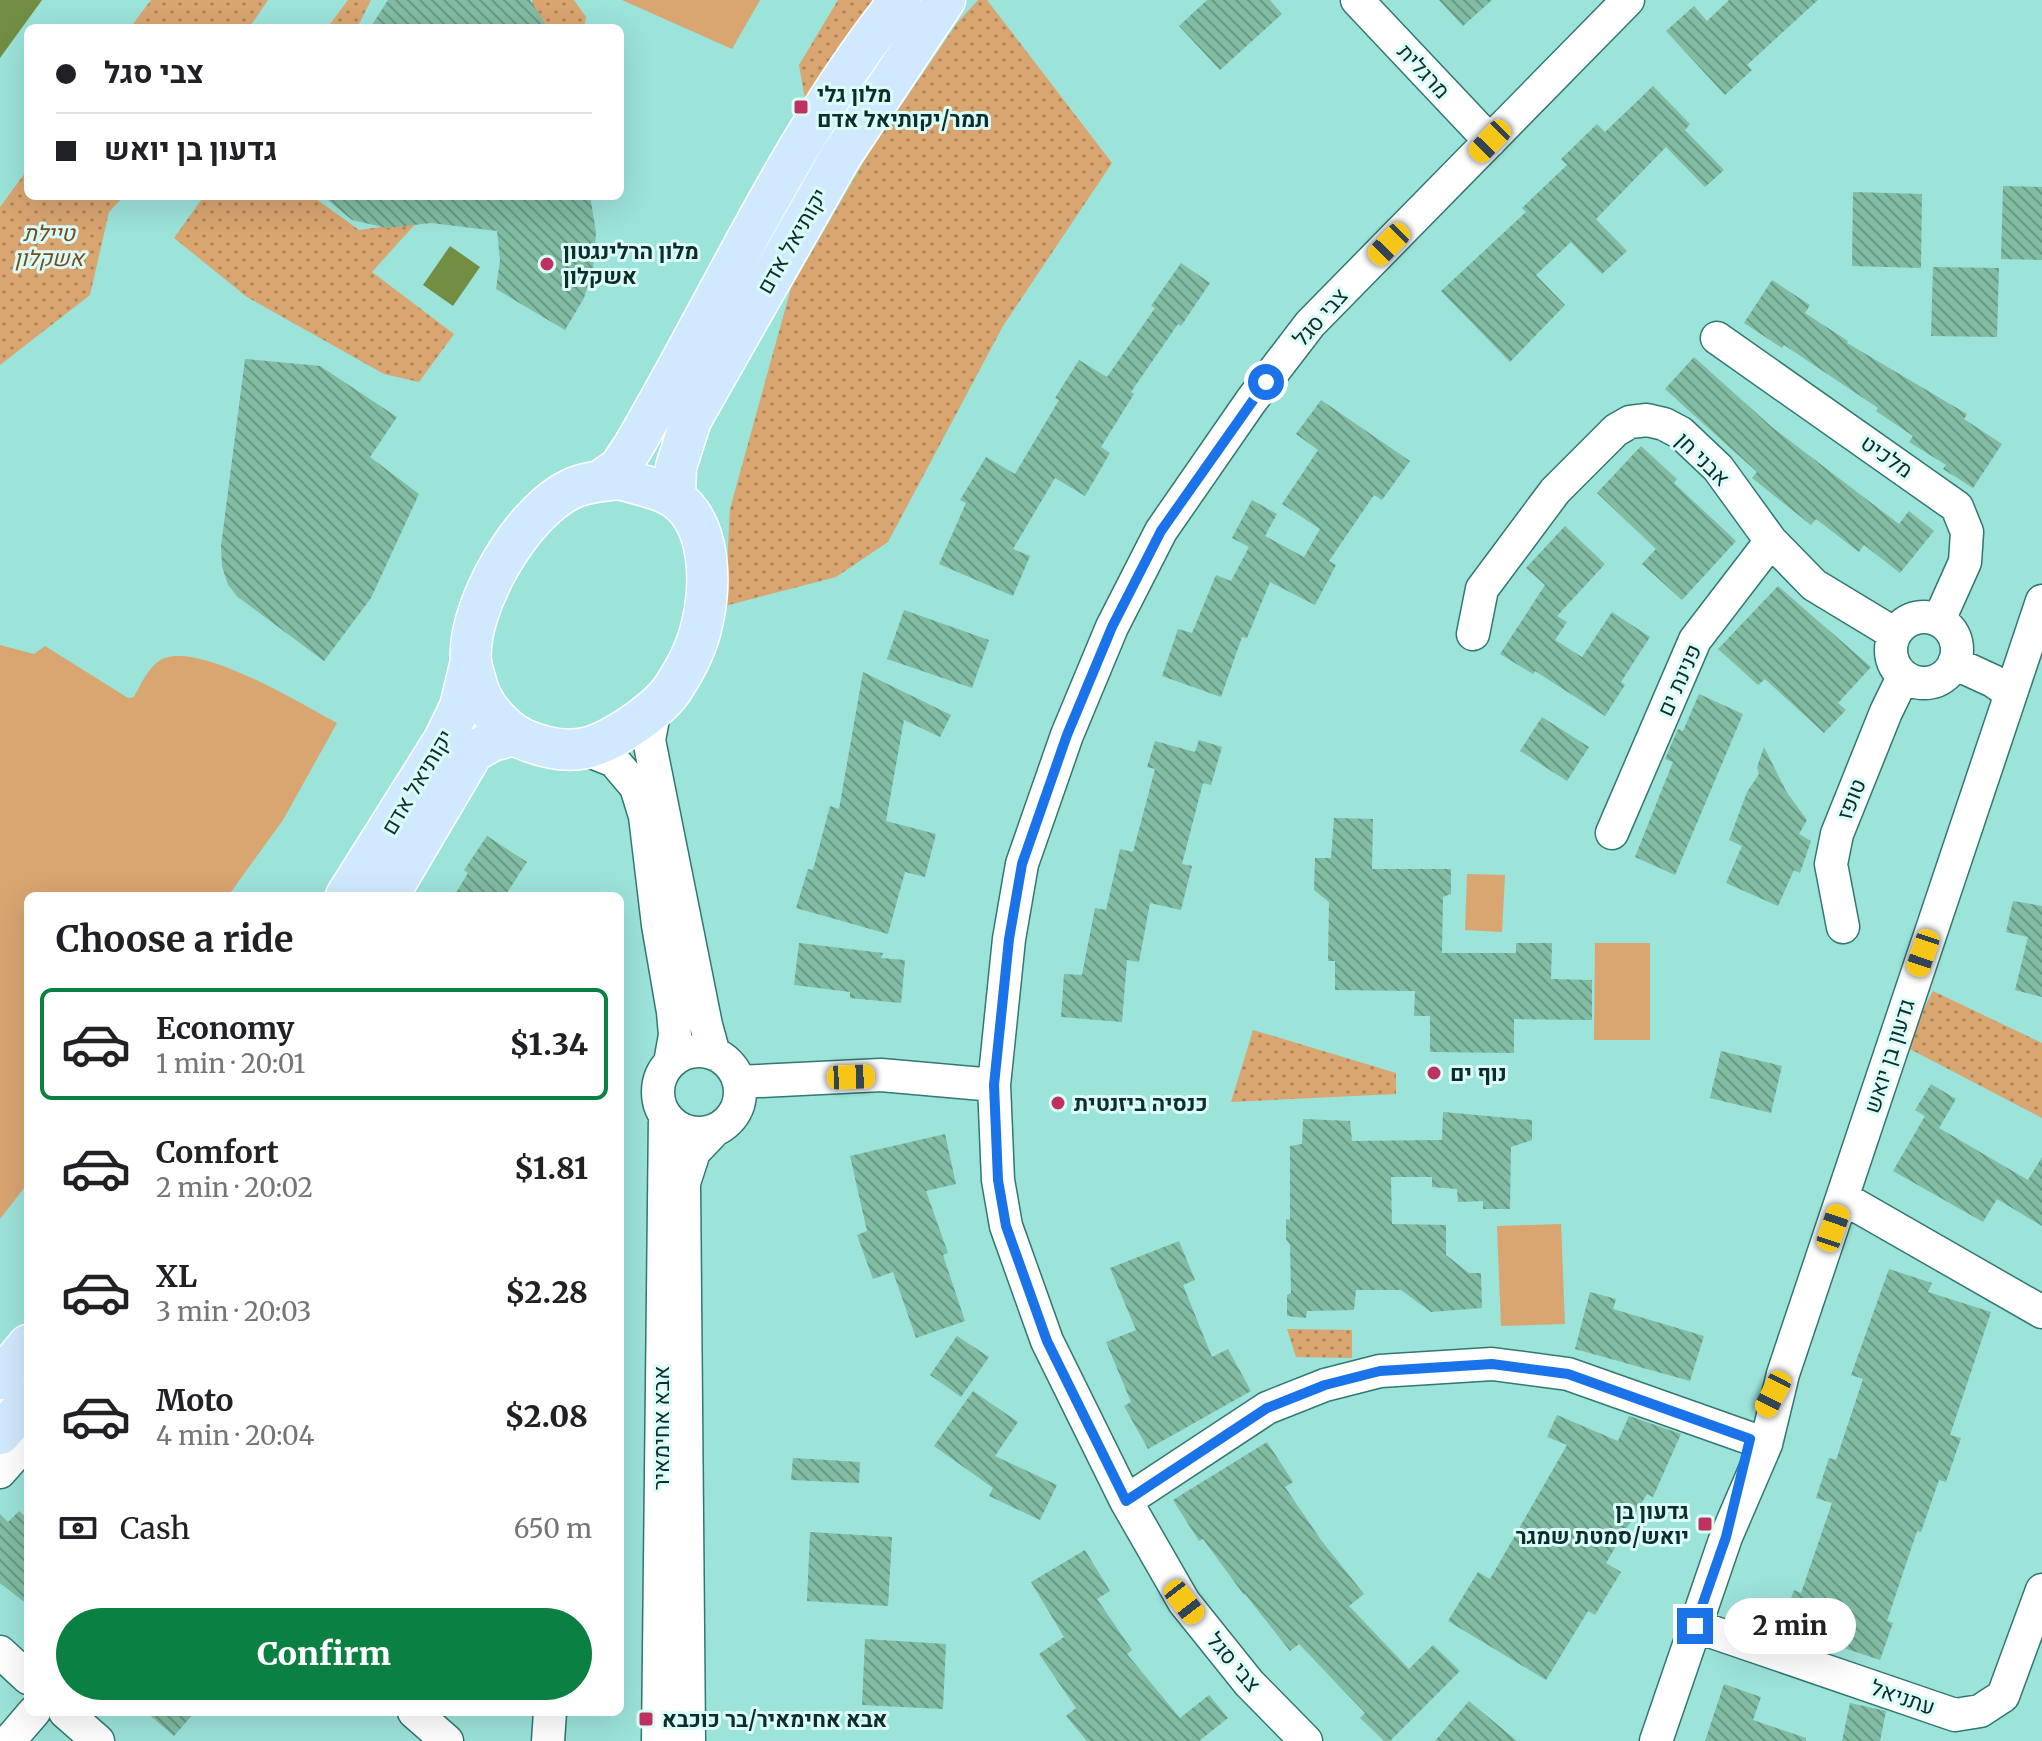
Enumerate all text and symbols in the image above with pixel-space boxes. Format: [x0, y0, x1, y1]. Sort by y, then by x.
street label: מרגלית [1392, 38, 1456, 104]
text: צבי סגל [104, 53, 204, 91]
place label: מלון גלי תמר/יקותיאל אדם [817, 80, 989, 133]
marker: מלון גלי תמר/יקותיאל אדם [792, 98, 810, 116]
car [1465, 115, 1515, 167]
text: גדעון בן יואש [104, 130, 277, 168]
street label: יקותיאל אדם [751, 183, 833, 299]
car [1364, 218, 1414, 270]
park label: טיילת אשקלון [14, 219, 87, 272]
place label: מלון הרלינגטון אשקלון [563, 237, 699, 290]
marker: מלון הרלינגטון אשקלון [538, 255, 556, 273]
street label: צבי סגל [1286, 282, 1354, 352]
route start [1248, 364, 1284, 400]
street label: אבני חן [1670, 426, 1736, 492]
street label: מלכיט [1856, 428, 1918, 484]
street label: פנינת ים [1651, 640, 1707, 720]
street label: יקותיאל אדם [375, 724, 459, 840]
street label: טופז [1830, 774, 1872, 824]
text: Choose a ride [56, 917, 293, 962]
car [1904, 926, 1942, 980]
street label: גדעון בן יואש [1857, 995, 1921, 1117]
icon: car [60, 1008, 132, 1080]
text: Economy [156, 1009, 294, 1047]
text: $1.34 [510, 1025, 588, 1063]
text: 1 min · 20:01 [156, 1047, 305, 1080]
place label: נוף ים [1450, 1059, 1507, 1087]
car [827, 1064, 875, 1090]
marker: נוף ים [1425, 1064, 1443, 1082]
place label: כנסיה ביזנטית [1074, 1089, 1208, 1117]
marker: כנסיה ביזנטית [1049, 1094, 1067, 1112]
icon: car [60, 1132, 132, 1204]
text: Comfort [156, 1133, 279, 1171]
text: $1.81 [514, 1149, 588, 1187]
text: 2 min · 20:02 [156, 1171, 313, 1204]
car [1814, 1201, 1852, 1255]
icon: car [60, 1256, 132, 1328]
text: XL [156, 1257, 197, 1295]
text: $2.28 [505, 1273, 588, 1311]
text: 3 min · 20:03 [156, 1295, 311, 1328]
street label: אבא אחימאיר [647, 1366, 675, 1490]
car [1751, 1367, 1795, 1421]
icon: car [60, 1380, 132, 1452]
text: Moto [156, 1381, 234, 1419]
text: $2.08 [504, 1397, 588, 1435]
text: 4 min · 20:04 [156, 1419, 315, 1452]
place label: גדעון בן יואש/סמטת שמגר [1516, 1497, 1689, 1550]
icon: cash [56, 1506, 100, 1550]
text: Cash [120, 1509, 190, 1547]
text: 650 m [514, 1512, 592, 1545]
marker: גדעון בן יואש/סמטת שמגר [1696, 1515, 1714, 1533]
car [1160, 1576, 1208, 1628]
callout: 2 min [1723, 1598, 1855, 1654]
button: Confirm [56, 1608, 592, 1700]
route end [1677, 1608, 1713, 1644]
text: 2 min [1753, 1609, 1827, 1642]
street label: צבי סגל [1201, 1626, 1267, 1698]
street label: עתניאל [1867, 1673, 1939, 1721]
place label: אבא אחימאיר/בר כוכבא [662, 1705, 887, 1733]
marker: אבא אחימאיר/בר כוכבא [637, 1710, 655, 1728]

